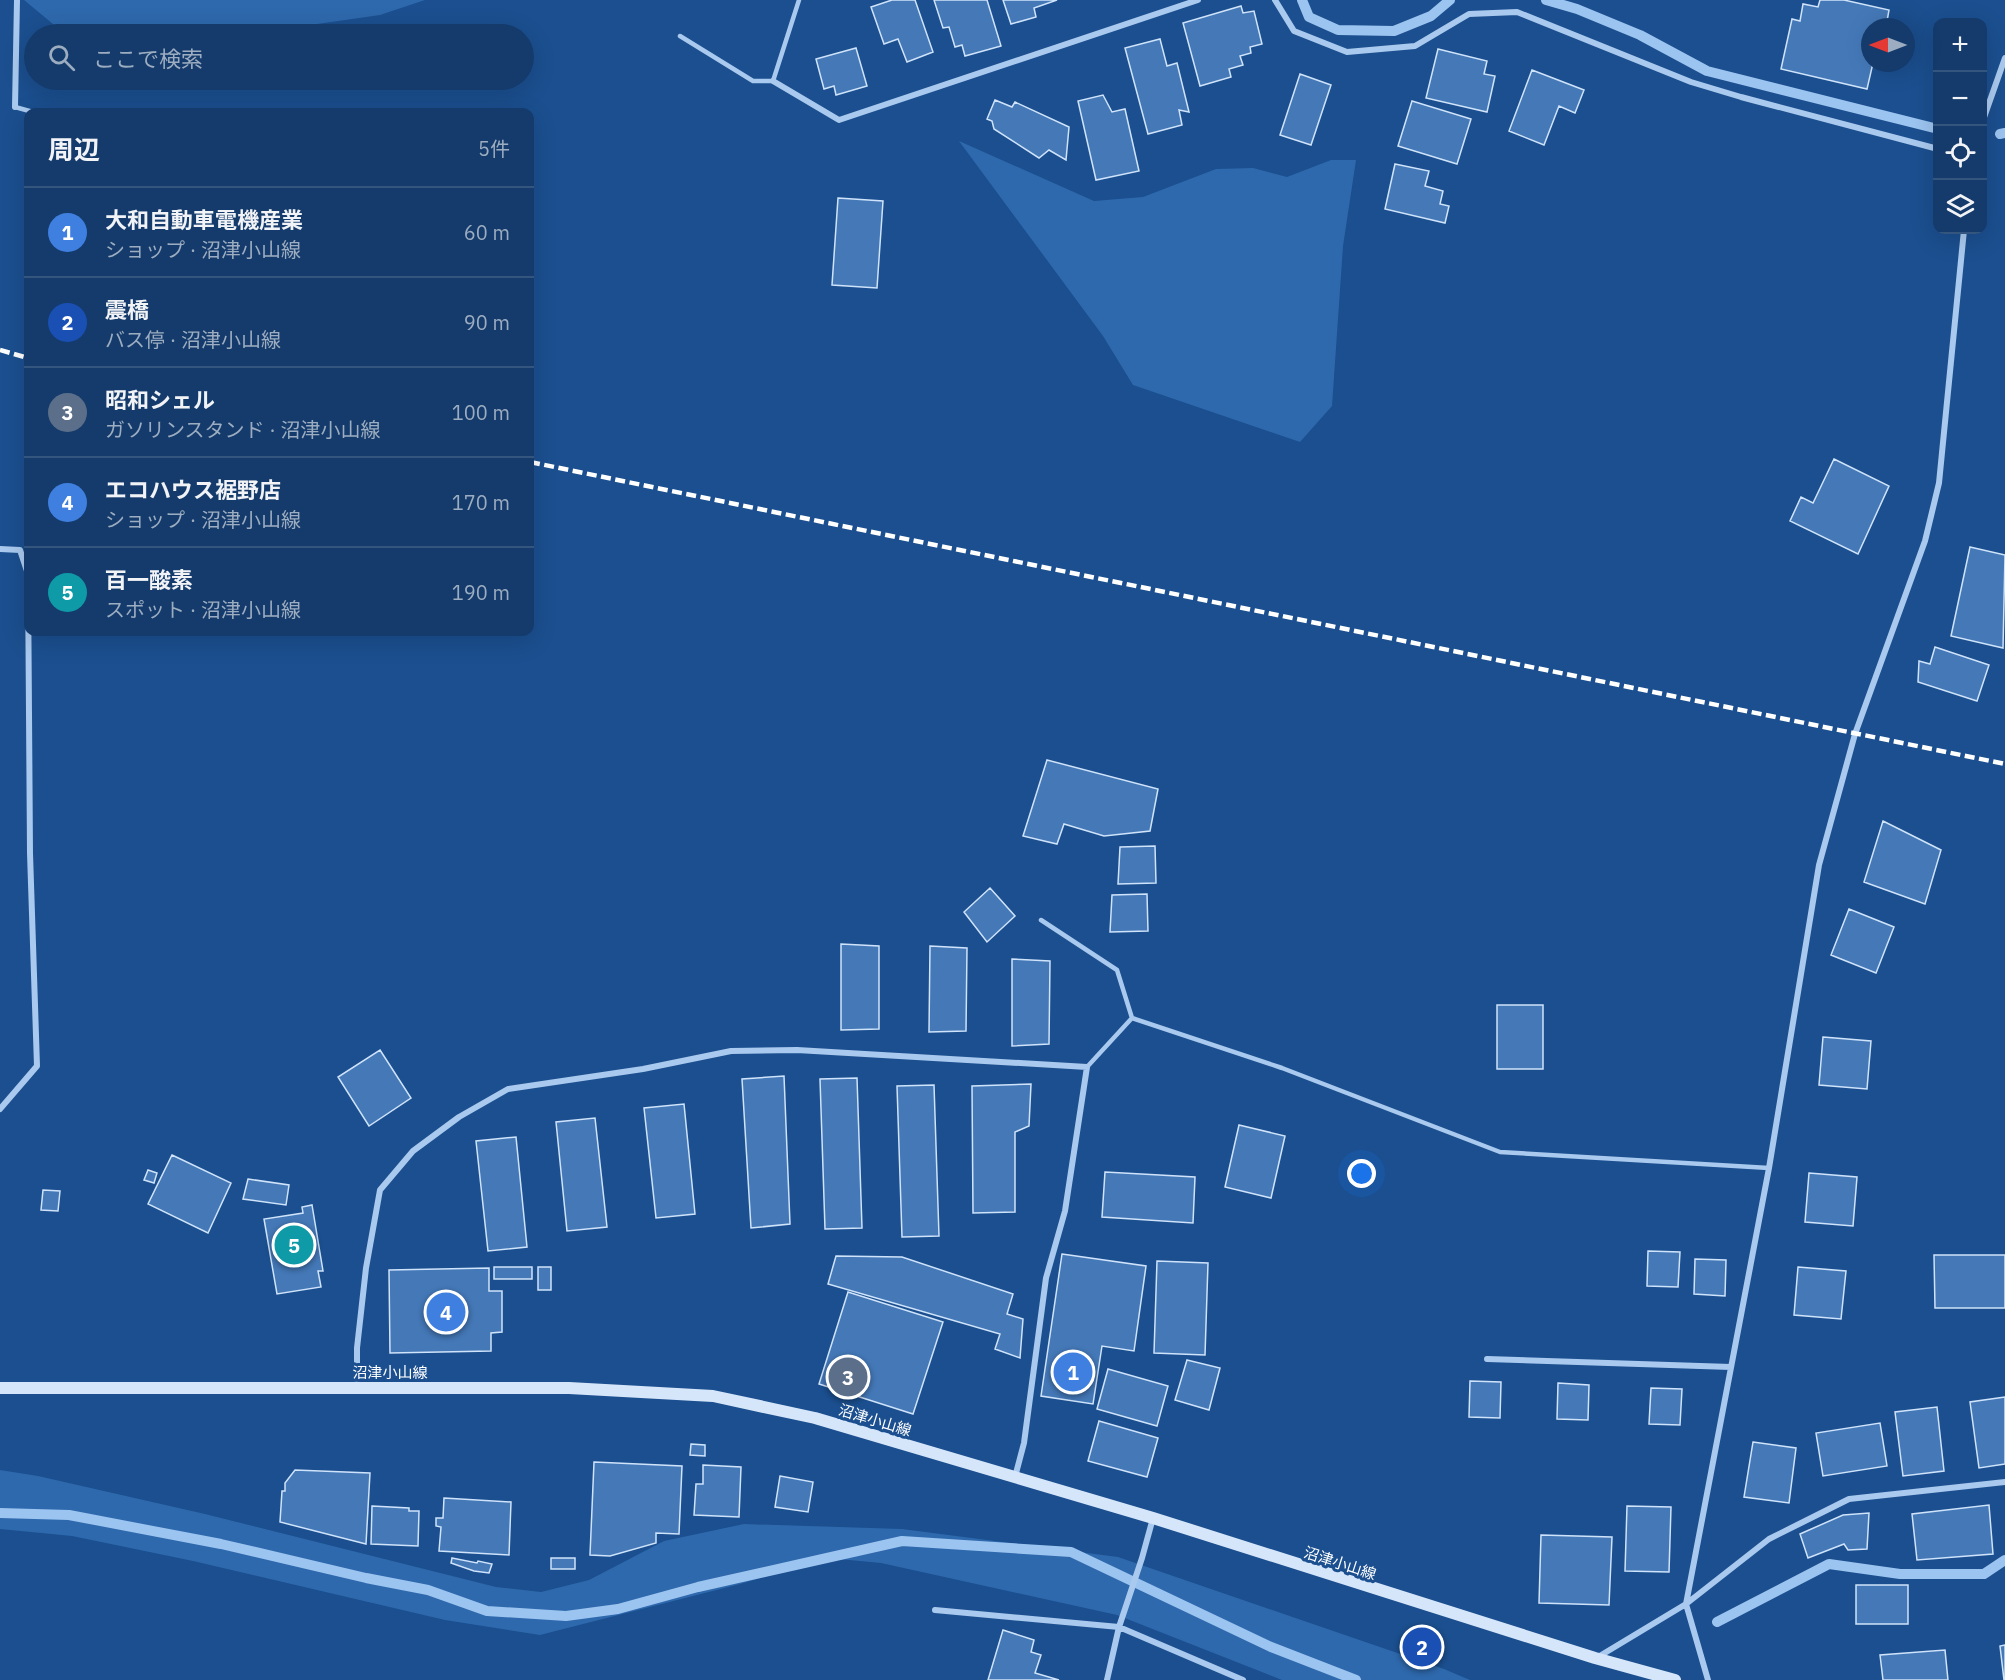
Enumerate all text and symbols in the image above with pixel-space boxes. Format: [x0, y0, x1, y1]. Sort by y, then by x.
north arrow [1861, 18, 1915, 72]
map controls [1933, 18, 1987, 234]
button: + [1933, 18, 1987, 72]
search box [24, 24, 534, 90]
icon: search [45, 41, 78, 74]
text: ここで検索 [93, 44, 203, 73]
button: − [1933, 72, 1987, 126]
button: locate [1933, 126, 1987, 180]
text: 周辺 [48, 132, 100, 166]
text: 5件 [478, 135, 510, 162]
button: layers [1933, 180, 1987, 234]
text: 大和自動車電機産業 [105, 205, 303, 234]
text: 1 [62, 219, 74, 246]
text: 60 m [464, 219, 510, 246]
text: ショップ · 沼津小山線 [105, 236, 301, 263]
text: 震橋 [105, 295, 149, 324]
text: 2 [62, 309, 74, 336]
text: 90 m [464, 309, 510, 336]
text: バス停 · 沼津小山線 [105, 326, 281, 353]
text: 昭和シェル [105, 385, 215, 414]
text: 3 [62, 399, 74, 426]
text: 100 m [452, 399, 510, 426]
text: ガソリンスタンド · 沼津小山線 [105, 416, 381, 443]
text: エコハウス裾野店 [105, 475, 281, 504]
text: 4 [62, 489, 74, 516]
text: 170 m [452, 489, 510, 516]
text: ショップ · 沼津小山線 [105, 506, 301, 533]
text: 百一酸素 [105, 565, 193, 594]
text: 5 [62, 579, 74, 606]
text: 190 m [452, 579, 510, 606]
text: スポット · 沼津小山線 [105, 596, 301, 623]
your location [1347, 1159, 1376, 1188]
pin: 5 [274, 1222, 314, 1268]
pin: 4 [426, 1290, 466, 1334]
pin: 1 [1054, 1350, 1092, 1394]
pin: 3 [828, 1354, 868, 1400]
street label: 沼津小山線 [352, 1363, 428, 1382]
street label: 沼津小山線 [836, 1400, 914, 1440]
street label: 沼津小山線 [1301, 1542, 1379, 1584]
pin: 2 [1402, 1624, 1442, 1670]

